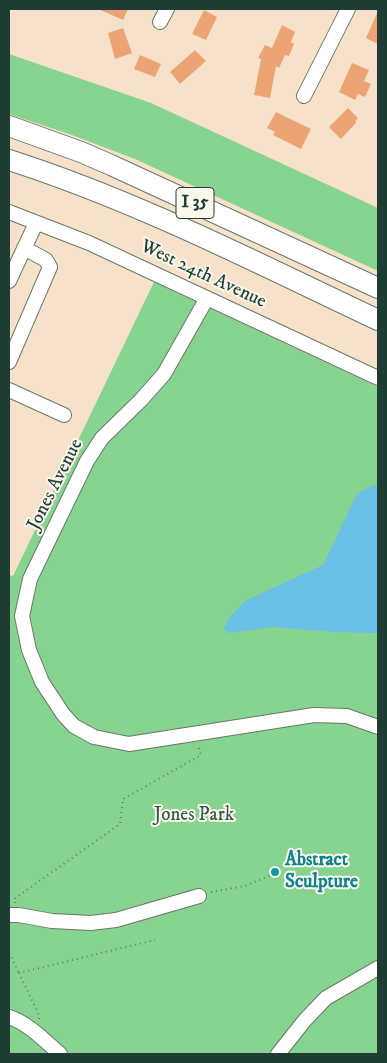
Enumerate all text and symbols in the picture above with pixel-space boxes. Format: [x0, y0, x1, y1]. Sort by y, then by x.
road number: I 35 [176, 188, 214, 218]
street label: West 24th Avenue [137, 236, 269, 314]
street label: Jones Avenue [23, 436, 89, 534]
park label: Jones Park [154, 805, 234, 827]
place label: Abstract Sculpture [285, 850, 358, 894]
marker: Abstract Sculpture [269, 866, 281, 878]

